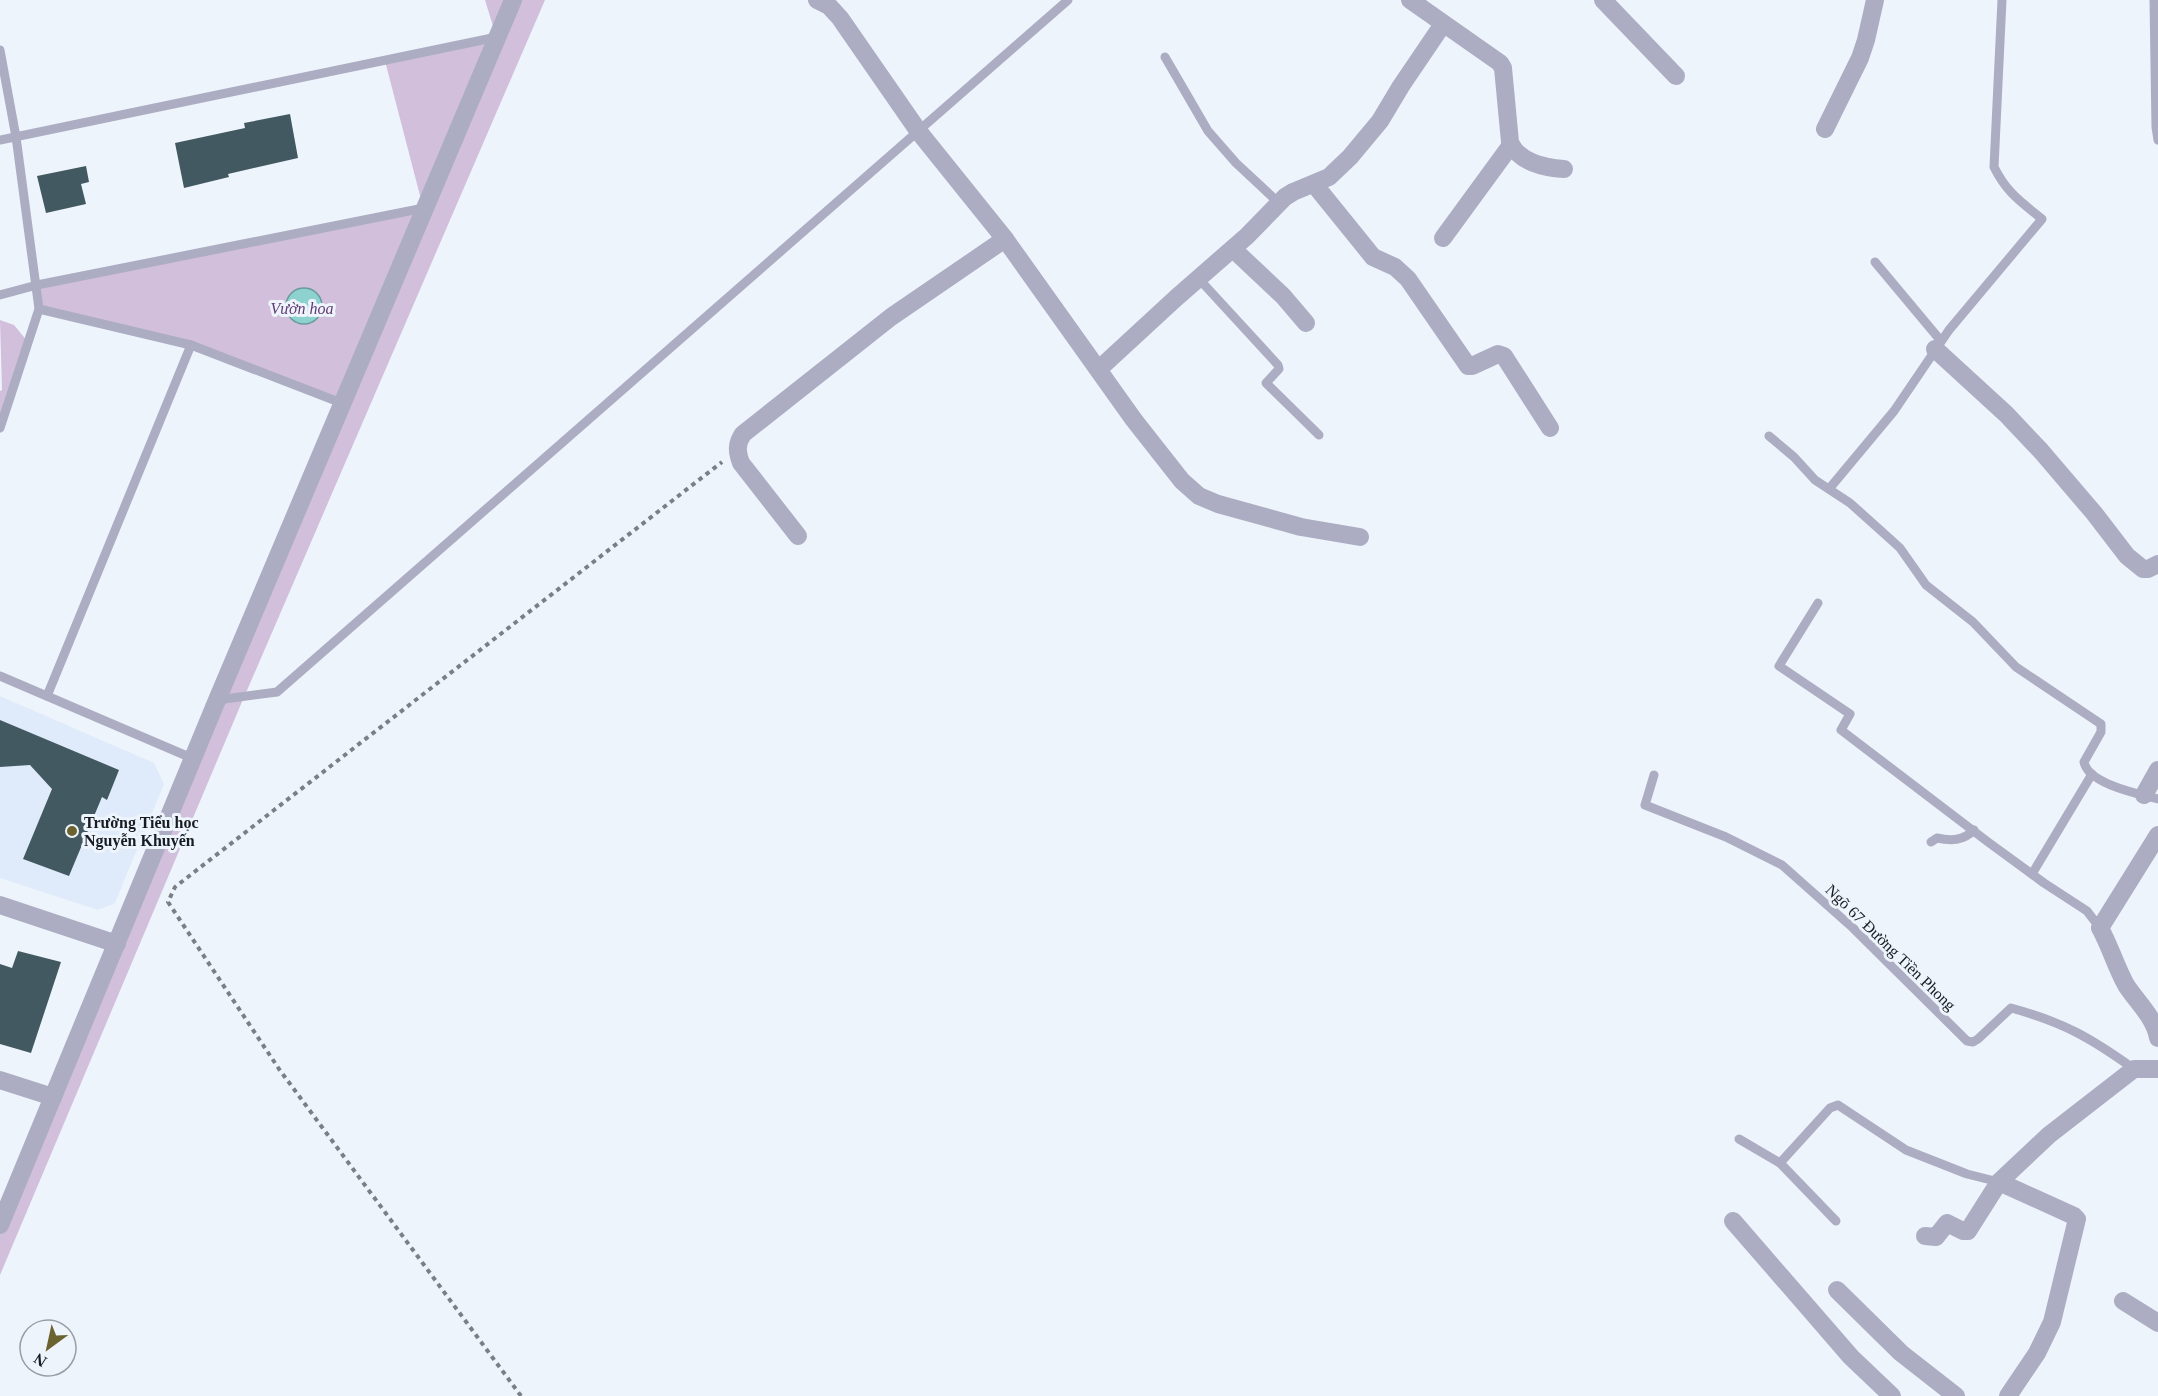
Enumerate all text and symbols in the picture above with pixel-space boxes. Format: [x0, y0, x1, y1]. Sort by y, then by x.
park label: Vườn hoa [270, 300, 334, 317]
place label: Trường Tiểu học Nguyễn Khuyến [84, 814, 198, 850]
marker: Trường Tiểu học Nguyễn Khuyến [65, 824, 79, 838]
street label: Ngõ 67 Đường Tiền Phong [1822, 881, 1959, 1014]
north arrow [18, 1318, 78, 1378]
text: N [30, 1350, 50, 1370]

